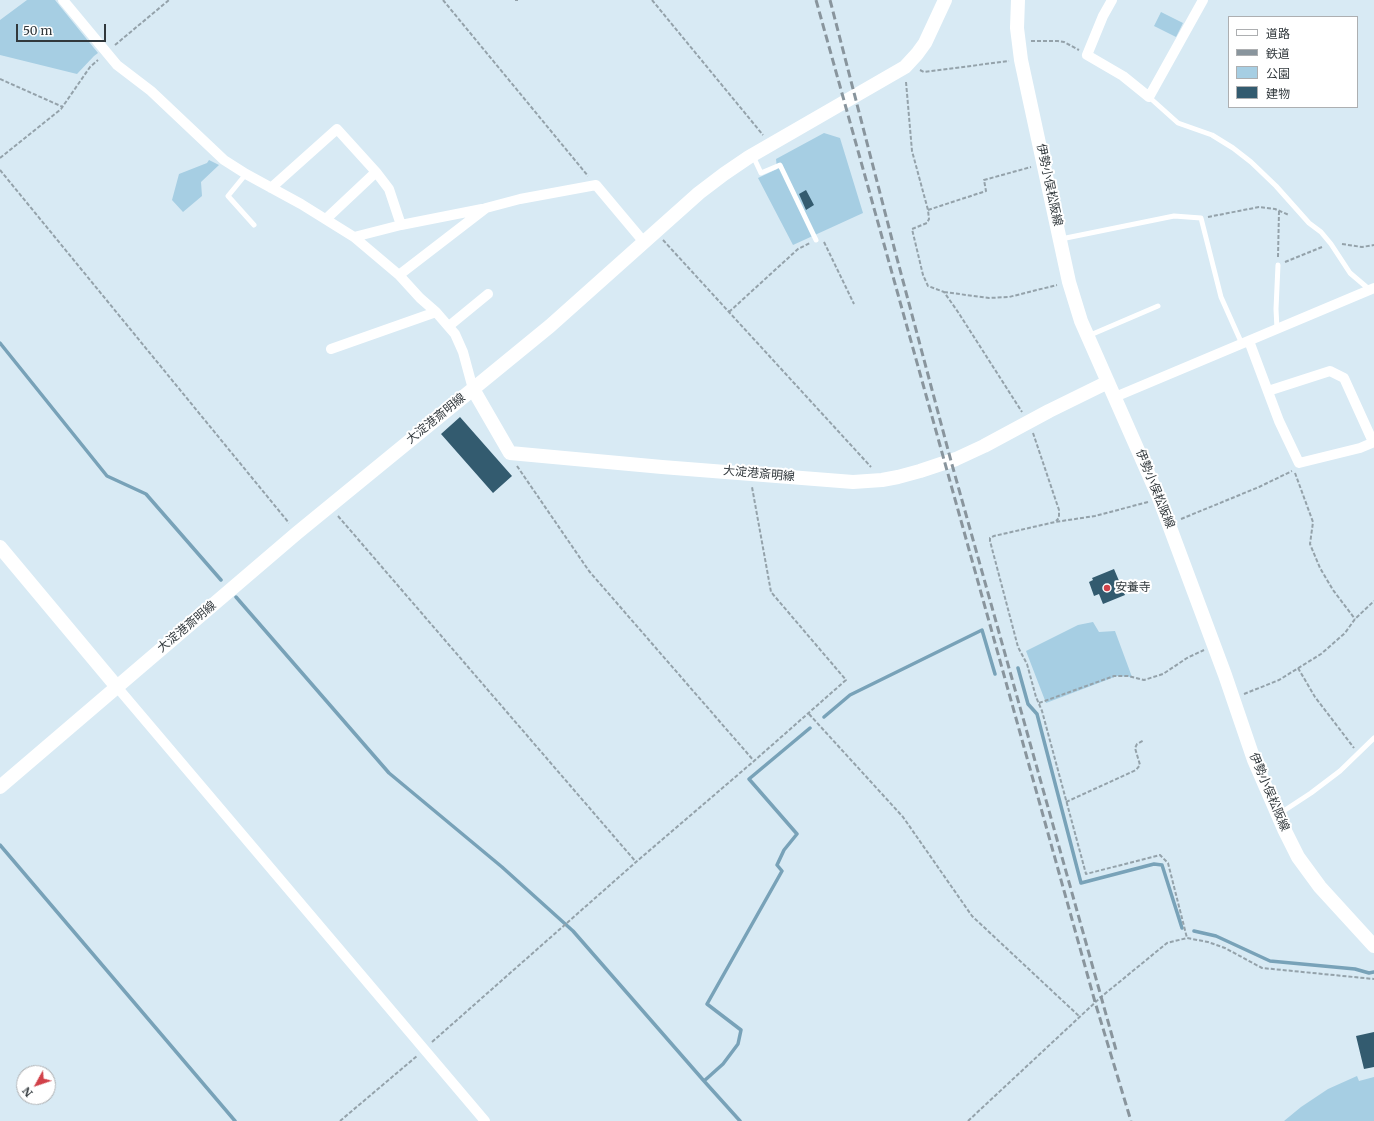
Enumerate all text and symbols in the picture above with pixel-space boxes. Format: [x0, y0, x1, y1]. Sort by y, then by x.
scale bar [18, 16, 108, 42]
legend [1228, 16, 1358, 108]
text: 50 m [23, 23, 52, 38]
text: 道路 [1266, 26, 1290, 41]
text: 鉄道 [1266, 46, 1290, 61]
text: 公園 [1266, 66, 1290, 81]
text: 建物 [1266, 86, 1290, 101]
street label: 伊勢小俣松阪線 [1033, 142, 1065, 228]
street label: 大淀港斎明線 [403, 391, 469, 447]
street label: 伊勢小俣松阪線 [1133, 447, 1177, 531]
street label: 大淀港斎明線 [723, 464, 795, 484]
place label: 安養寺 [1115, 581, 1151, 595]
marker: 安養寺 [1102, 583, 1112, 593]
street label: 大淀港斎明線 [155, 598, 219, 656]
street label: 伊勢小俣松阪線 [1246, 751, 1292, 833]
north arrow [16, 1065, 56, 1105]
text: N [19, 1084, 36, 1100]

